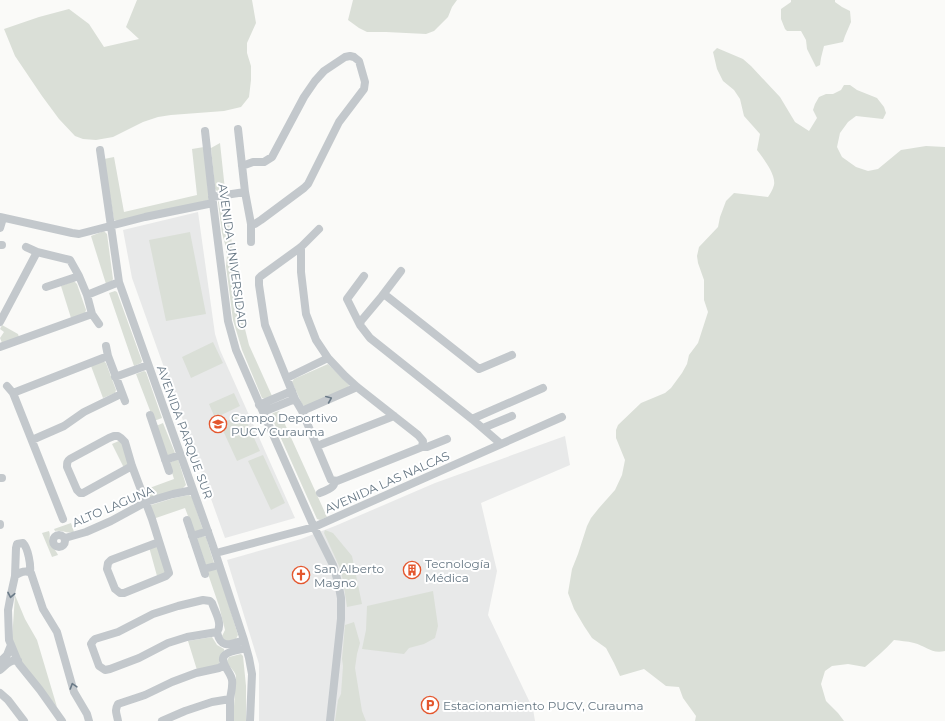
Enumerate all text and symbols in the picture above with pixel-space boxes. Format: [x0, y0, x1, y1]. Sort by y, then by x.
street label: AVENIDA UNIVERSIDAD [215, 183, 251, 330]
street label: AVENIDA PARQUE SUR [154, 363, 216, 501]
one-way arrow [325, 396, 333, 404]
place label: Campo Deportivo PUCV Curauma [231, 410, 338, 439]
school or university icon: Campo Deportivo PUCV Curauma [208, 414, 228, 434]
street label: AVENIDA LAS NALCAS [322, 448, 452, 516]
street label: ALTO LAGUNA [70, 482, 157, 530]
place label: Tecnología Médica [425, 556, 490, 585]
building icon: Tecnología Médica [402, 560, 422, 580]
place label: San Alberto Magno [314, 561, 384, 590]
church icon: San Alberto Magno [291, 565, 311, 585]
one-way arrow [7, 592, 16, 598]
one-way arrow [69, 683, 78, 690]
parking icon: Estacionamiento PUCV, Curauma [420, 695, 440, 715]
place label: Estacionamiento PUCV, Curauma [443, 698, 644, 713]

